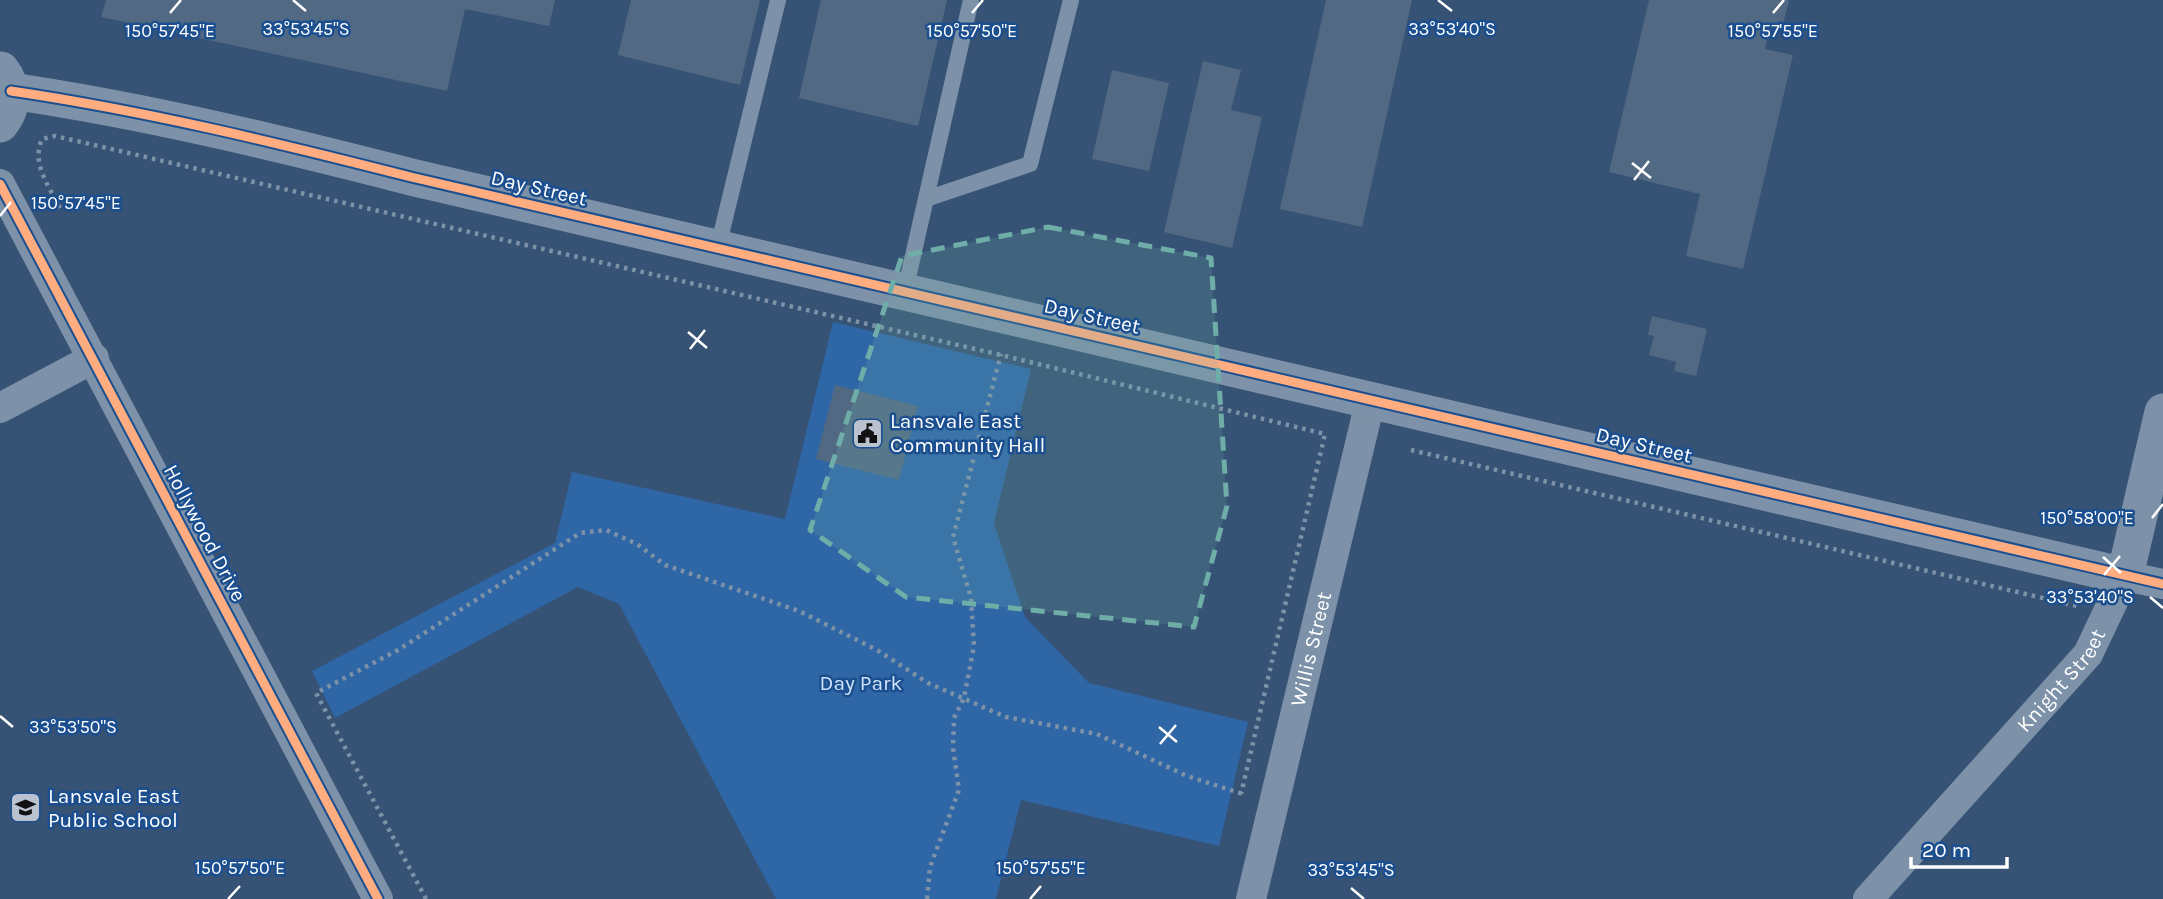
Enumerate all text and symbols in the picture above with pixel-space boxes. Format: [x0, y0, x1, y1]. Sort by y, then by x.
text: 33°53'45"S [262, 18, 350, 40]
text: 33°53'40"S [1408, 18, 1496, 40]
text: 150°57'45"E [125, 20, 215, 42]
text: 150°57'50"E [927, 20, 1017, 42]
text: 150°57'55"E [1728, 20, 1818, 42]
street label: Day Street [489, 165, 589, 211]
text: 150°57'45"E [31, 192, 121, 214]
street label: Day Street [1042, 293, 1142, 339]
place label: Lansvale East Community Hall [890, 409, 1045, 457]
public building icon: Lansvale East Community Hall [850, 416, 884, 450]
street label: Day Street [1594, 422, 1694, 468]
street label: Hollywood Drive [159, 460, 251, 606]
text: 150°58'00"E [2040, 507, 2134, 529]
text: 33°53'40"S [2046, 586, 2134, 608]
street label: Willis Street [1286, 589, 1336, 709]
street label: Knight Street [2012, 625, 2110, 737]
park label: Day Park [820, 671, 903, 695]
text: 33°53'50"S [29, 716, 117, 738]
place label: Lansvale East Public School [48, 784, 179, 832]
school or university icon: Lansvale East Public School [8, 791, 42, 825]
scale bar [1911, 825, 2007, 869]
text: 20 m [1922, 838, 1971, 862]
text: 150°57'50"E [195, 857, 285, 879]
text: 150°57'55"E [996, 857, 1086, 879]
text: 33°53'45"S [1307, 859, 1395, 881]

